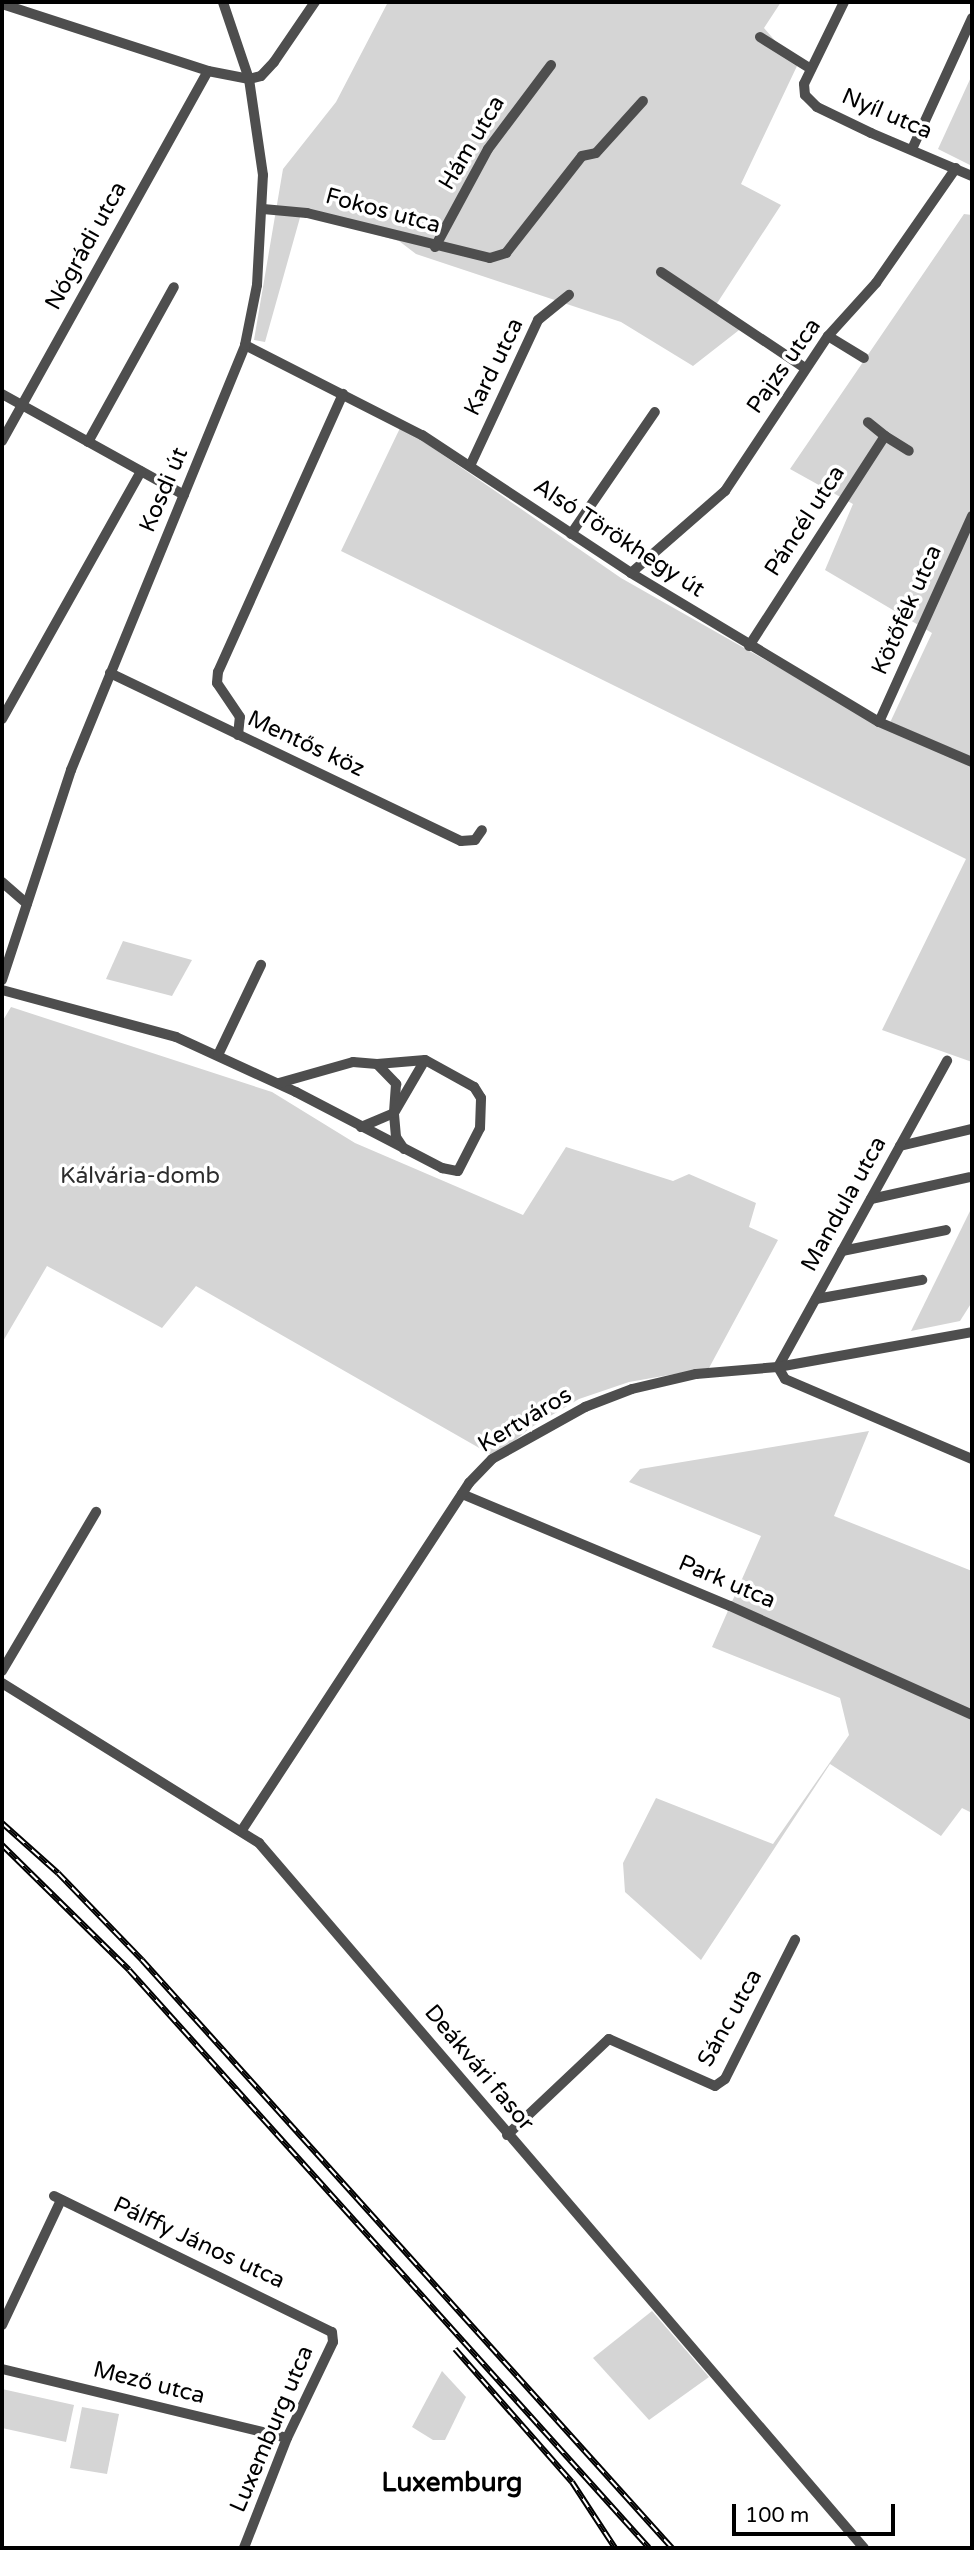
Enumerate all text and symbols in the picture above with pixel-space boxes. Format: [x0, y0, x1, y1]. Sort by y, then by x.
street label: Nyíl utca [837, 83, 937, 145]
street label: Hám utca [433, 91, 511, 195]
street label: Nógrádi utca [39, 177, 133, 315]
street label: Fokos utca [322, 182, 444, 240]
street label: Pajzs utca [741, 313, 827, 419]
street label: Kard utca [459, 314, 529, 420]
street label: Kosdi út [134, 443, 194, 537]
street label: Páncél utca [759, 460, 851, 582]
street label: Alsó Törökhegy út [528, 473, 710, 603]
street label: Kötőfék utca [866, 541, 948, 679]
street label: Mentős köz [243, 705, 369, 783]
street label: Mandula utca [796, 1132, 892, 1276]
park label: Kálvária-domb [60, 1162, 220, 1190]
street label: Kertváros [473, 1381, 577, 1459]
street label: Park utca [674, 1549, 780, 1615]
street label: Sánc utca [692, 1964, 768, 2072]
street label: Deákvári fasor [418, 1999, 540, 2137]
street label: Pálffy János utca [109, 2191, 289, 2295]
street label: Luxemburg utca [224, 2341, 320, 2517]
street label: Mező utca [90, 2356, 208, 2410]
district label: Luxemburg [382, 2467, 522, 2499]
scale bar [736, 2490, 899, 2534]
text: 100 m [745, 2503, 809, 2528]

